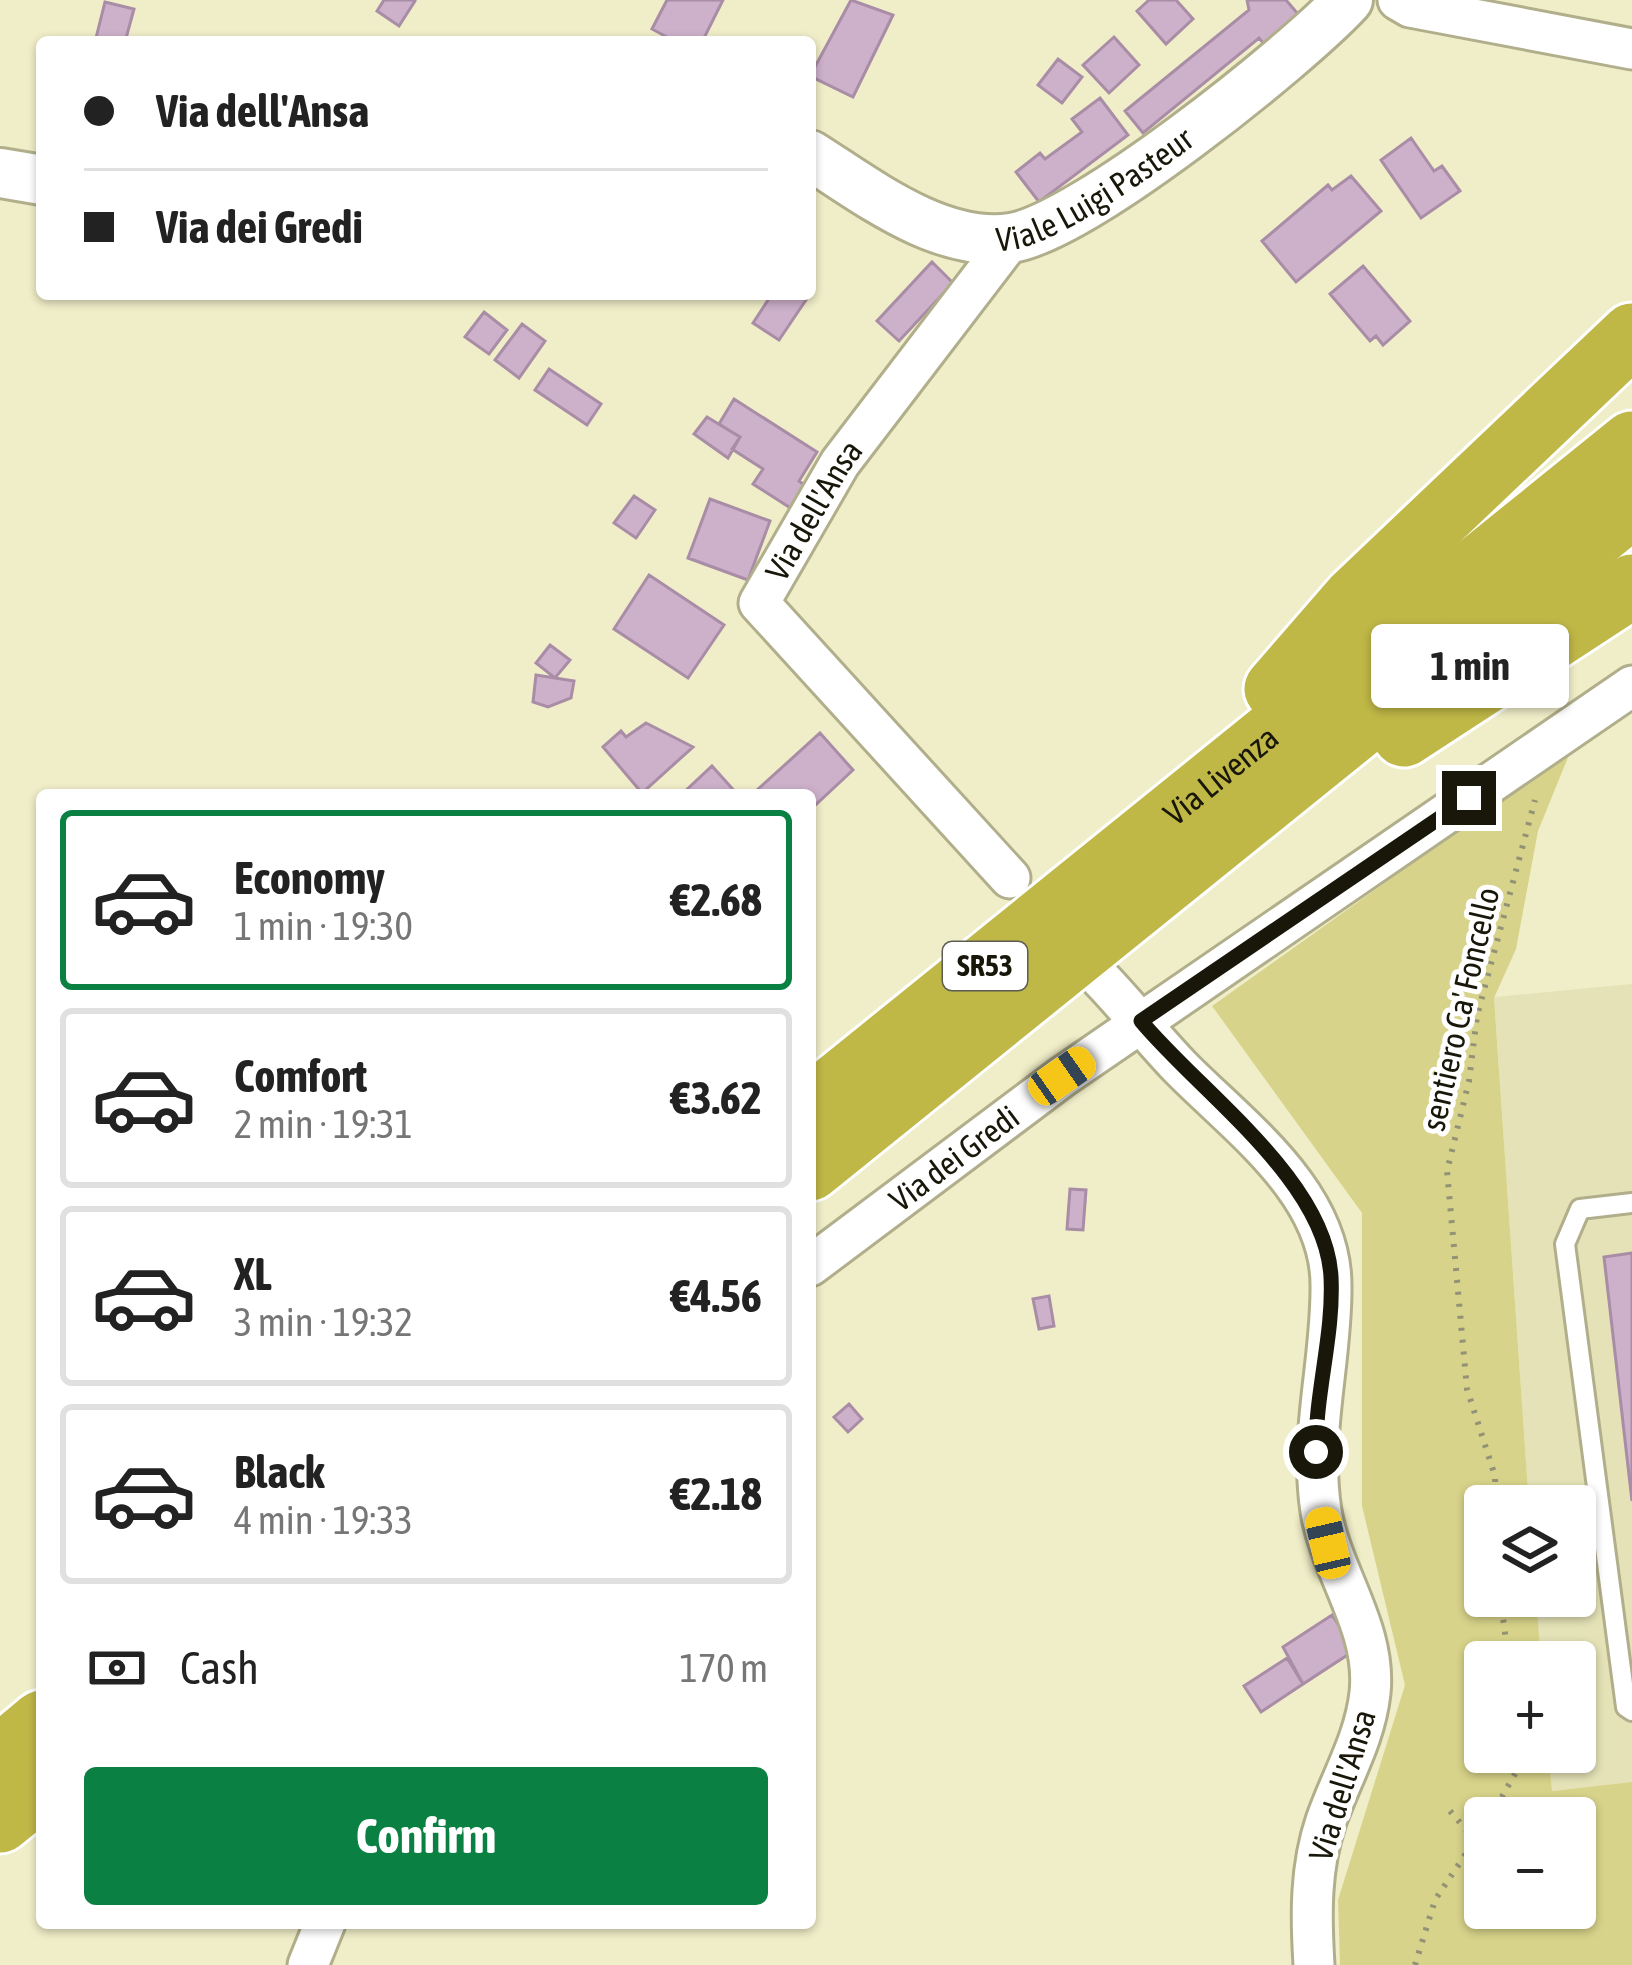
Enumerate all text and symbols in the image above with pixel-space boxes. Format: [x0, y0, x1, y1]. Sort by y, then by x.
text: Via dell'Ansa [156, 85, 369, 137]
street label: Viale Luigi Pasteur [994, 119, 1201, 258]
text: Via dei Gredi [156, 201, 363, 253]
street label: Via dell'Ansa [757, 432, 870, 587]
callout: 1 min [1370, 624, 1568, 708]
text: 1 min [1430, 644, 1510, 688]
street label: Via Livenza [1156, 718, 1285, 833]
route end [1442, 771, 1496, 825]
icon: car [90, 846, 198, 954]
text: Economy [234, 852, 385, 904]
text: €2.68 [670, 874, 762, 926]
street label: sentiero Ca' Foncello [1414, 884, 1506, 1134]
text: 1 min · 19:30 [234, 904, 413, 948]
road number: SR53 [943, 942, 1027, 990]
car [1022, 1041, 1102, 1111]
icon: car [90, 1044, 198, 1152]
text: Comfort [234, 1050, 367, 1102]
text: €3.62 [670, 1072, 762, 1124]
street label: Via dei Gredi [882, 1097, 1026, 1219]
text: 2 min · 19:31 [234, 1102, 413, 1146]
icon: car [90, 1242, 198, 1350]
text: XL [234, 1248, 272, 1300]
text: €4.56 [670, 1270, 762, 1322]
text: 3 min · 19:32 [234, 1300, 413, 1344]
route start [1289, 1425, 1343, 1479]
icon: car [90, 1440, 198, 1548]
text: Black [234, 1446, 325, 1498]
text: €2.18 [670, 1468, 762, 1520]
map controls [1464, 1485, 1596, 1929]
button: layers [1464, 1485, 1596, 1617]
text: 4 min · 19:33 [234, 1498, 413, 1542]
car [1302, 1504, 1354, 1582]
icon: cash [84, 1635, 150, 1701]
button: + [1464, 1641, 1596, 1773]
text: Cash [180, 1642, 259, 1694]
text: 170 m [680, 1646, 768, 1690]
street label: Via dell'Ansa [1301, 1705, 1383, 1865]
button: Confirm [84, 1767, 768, 1905]
button: − [1464, 1797, 1596, 1929]

